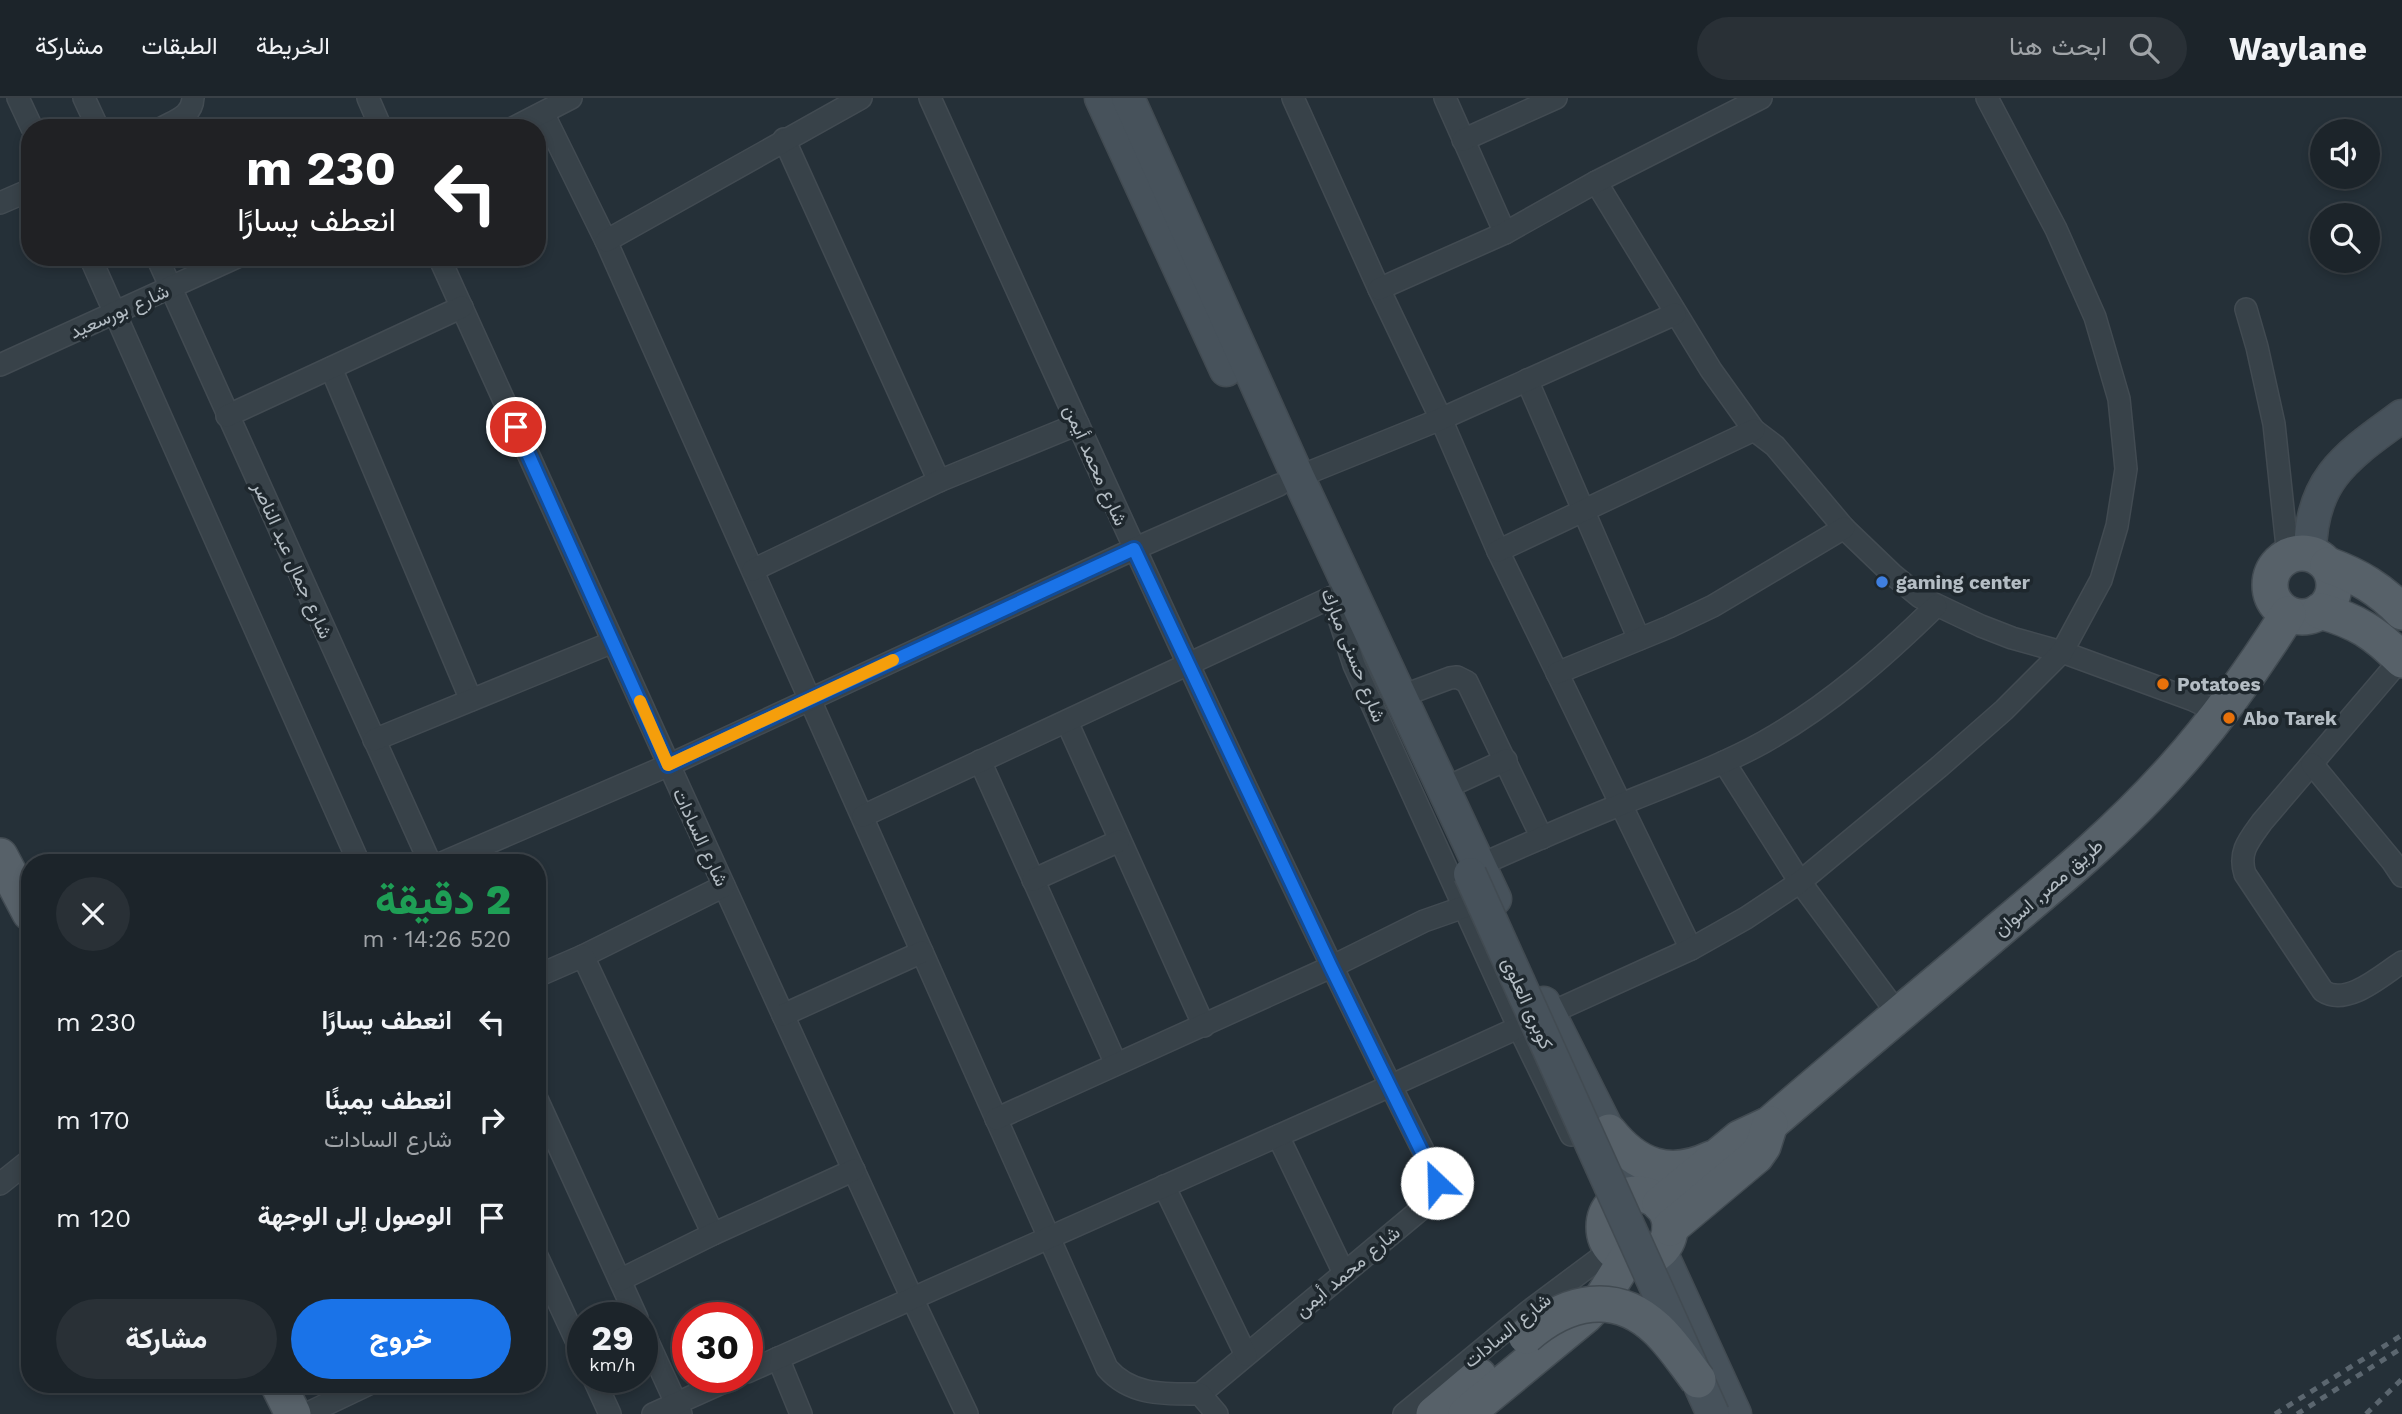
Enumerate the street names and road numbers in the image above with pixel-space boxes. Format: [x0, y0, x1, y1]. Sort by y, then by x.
street label: شارع بورسعيد [66, 279, 173, 345]
street label: شارع محمد أيمن [1058, 401, 1133, 530]
street label: شارع جمال عبد الناصر [246, 477, 338, 643]
street label: شارع حسنى مبارك [1315, 585, 1391, 726]
street label: شارع السادات [667, 784, 733, 890]
street label: طريق مصر, اسوان [1989, 834, 2108, 941]
street label: كوبرى العلوى [1497, 954, 1558, 1053]
street label: شارع محمد أيمن [1290, 1221, 1405, 1323]
street label: شارع السادات [1459, 1288, 1556, 1373]

